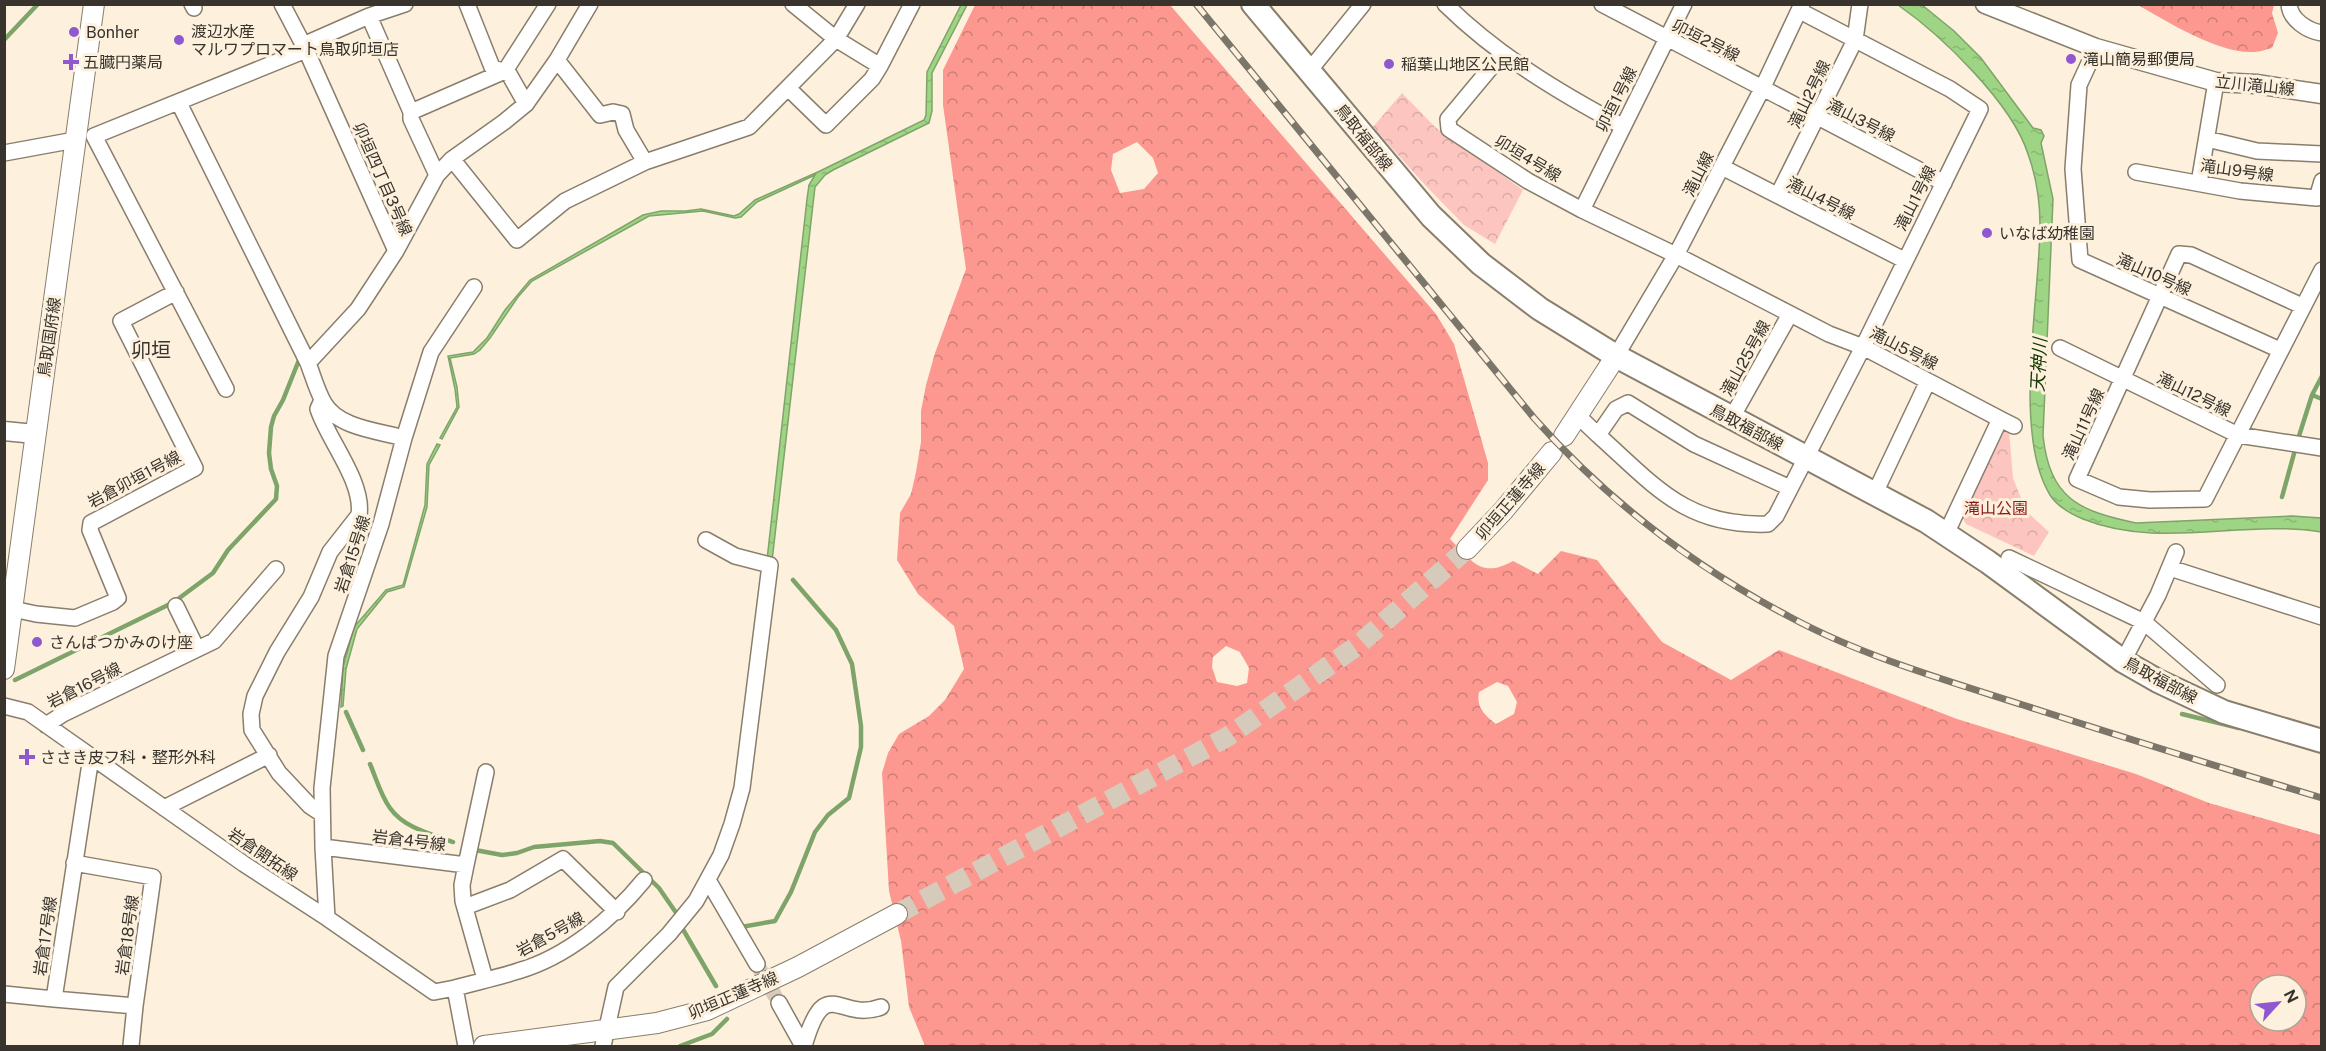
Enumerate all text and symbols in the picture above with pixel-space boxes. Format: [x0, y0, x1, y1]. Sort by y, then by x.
street label: 卯垣2号線 [1669, 15, 1743, 66]
place label: 渡辺水産 マルワプロマート鳥取卯垣店 [191, 22, 399, 59]
place label: Bonher [86, 23, 140, 42]
marker: Bonher [67, 25, 81, 39]
marker: 渡辺水産 マルワプロマート鳥取卯垣店 [172, 33, 186, 47]
place label: 滝山簡易郵便局 [2083, 50, 2195, 69]
marker: 滝山簡易郵便局 [2064, 52, 2078, 66]
place label: 五臓円薬局 [83, 53, 163, 72]
marker: 五臓円薬局 [64, 55, 78, 69]
place label: 稲葉山地区公民館 [1401, 55, 1529, 74]
marker: 稲葉山地区公民館 [1382, 57, 1396, 71]
street label: 滝山2号線 [1785, 57, 1834, 131]
street label: 卯垣1号線 [1592, 63, 1641, 135]
street label: 立川滝山線 [2214, 72, 2296, 99]
street label: 滝山3号線 [1823, 95, 1898, 146]
street label: 鳥取福部線 [1331, 100, 1396, 174]
street label: 卯垣四丁目3号線 [349, 120, 416, 239]
street label: 卯垣4号線 [1491, 131, 1564, 186]
street label: 滝山線 [1679, 149, 1718, 200]
street label: 滝山9号線 [2199, 156, 2275, 185]
street label: 滝山1号線 [1891, 162, 1940, 234]
street label: 滝山4号線 [1783, 173, 1858, 224]
place label: いなば幼稚園 [1999, 224, 2095, 243]
marker: いなば幼稚園 [1980, 226, 1994, 240]
street label: 滝山10号線 [2113, 249, 2194, 299]
street label: 鳥取国府線 [35, 296, 64, 378]
street label: 滝山25号線 [1717, 317, 1774, 399]
street label: 滝山5号線 [1866, 323, 1941, 374]
water label: 天神川 [2027, 335, 2051, 392]
district label: 卯垣 [131, 338, 171, 362]
street label: 滝山12号線 [2154, 368, 2234, 421]
street label: 滝山11号線 [2059, 385, 2108, 463]
street label: 鳥取福部線 [1707, 400, 1787, 455]
street label: 岩倉卯垣1号線 [85, 447, 184, 512]
street label: 卯垣正蓮寺線 [1472, 459, 1549, 544]
park label: 滝山公園 [1964, 499, 2028, 518]
street label: 岩倉15号線 [331, 513, 374, 595]
place label: さんぱつかみのけ座 [49, 633, 193, 652]
marker: さんぱつかみのけ座 [30, 635, 44, 649]
street label: 鳥取福部線 [2121, 653, 2201, 708]
street label: 岩倉16号線 [44, 659, 124, 712]
marker: ささき皮フ科・整形外科 [18, 748, 36, 766]
place label: ささき皮フ科・整形外科 [40, 748, 216, 767]
street label: 岩倉開拓線 [224, 824, 301, 885]
street label: 岩倉4号線 [371, 827, 447, 854]
street label: 岩倉18号線 [112, 894, 143, 976]
street label: 岩倉17号線 [31, 895, 60, 977]
street label: 岩倉5号線 [513, 908, 587, 961]
street label: 卯垣正蓮寺線 [685, 968, 781, 1023]
north arrow [2248, 973, 2308, 1033]
text: N [2280, 987, 2302, 1006]

